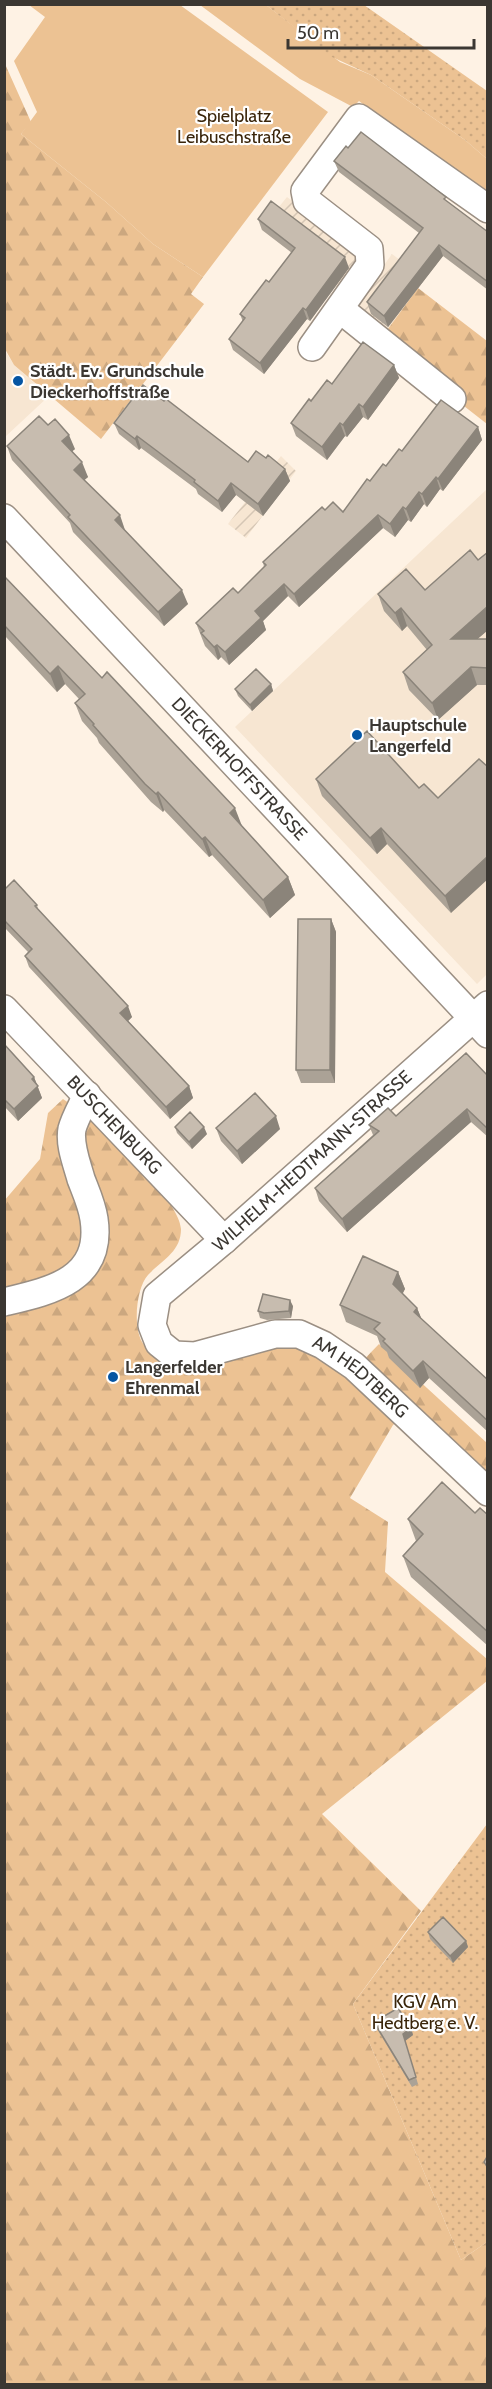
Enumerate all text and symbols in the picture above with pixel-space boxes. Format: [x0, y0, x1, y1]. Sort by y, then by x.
scale bar [288, 12, 474, 50]
text: 50 m [297, 22, 339, 44]
park label: Spielplatz Leibuschstraße [177, 105, 291, 148]
place label: Städt. Ev. Grundschule Dieckerhoffstraße [30, 360, 204, 403]
marker: Städt. Ev. Grundschule Dieckerhoffstraße [11, 374, 25, 388]
street label: DIECKERHOFFSTRASSE [167, 693, 312, 845]
place label: Hauptschule Langerfeld [369, 714, 467, 757]
marker: Hauptschule Langerfeld [350, 728, 364, 742]
street label: WILHELM-HEDTMANN-STRASSE [208, 1066, 416, 1256]
street label: BUSCHENBURG [62, 1071, 166, 1179]
street label: AM HEDTBERG [309, 1331, 413, 1422]
place label: Langerfelder Ehrenmal [125, 1356, 223, 1399]
marker: Langerfelder Ehrenmal [106, 1370, 120, 1384]
park label: KGV Am Hedtberg e. V. [372, 1991, 478, 2034]

